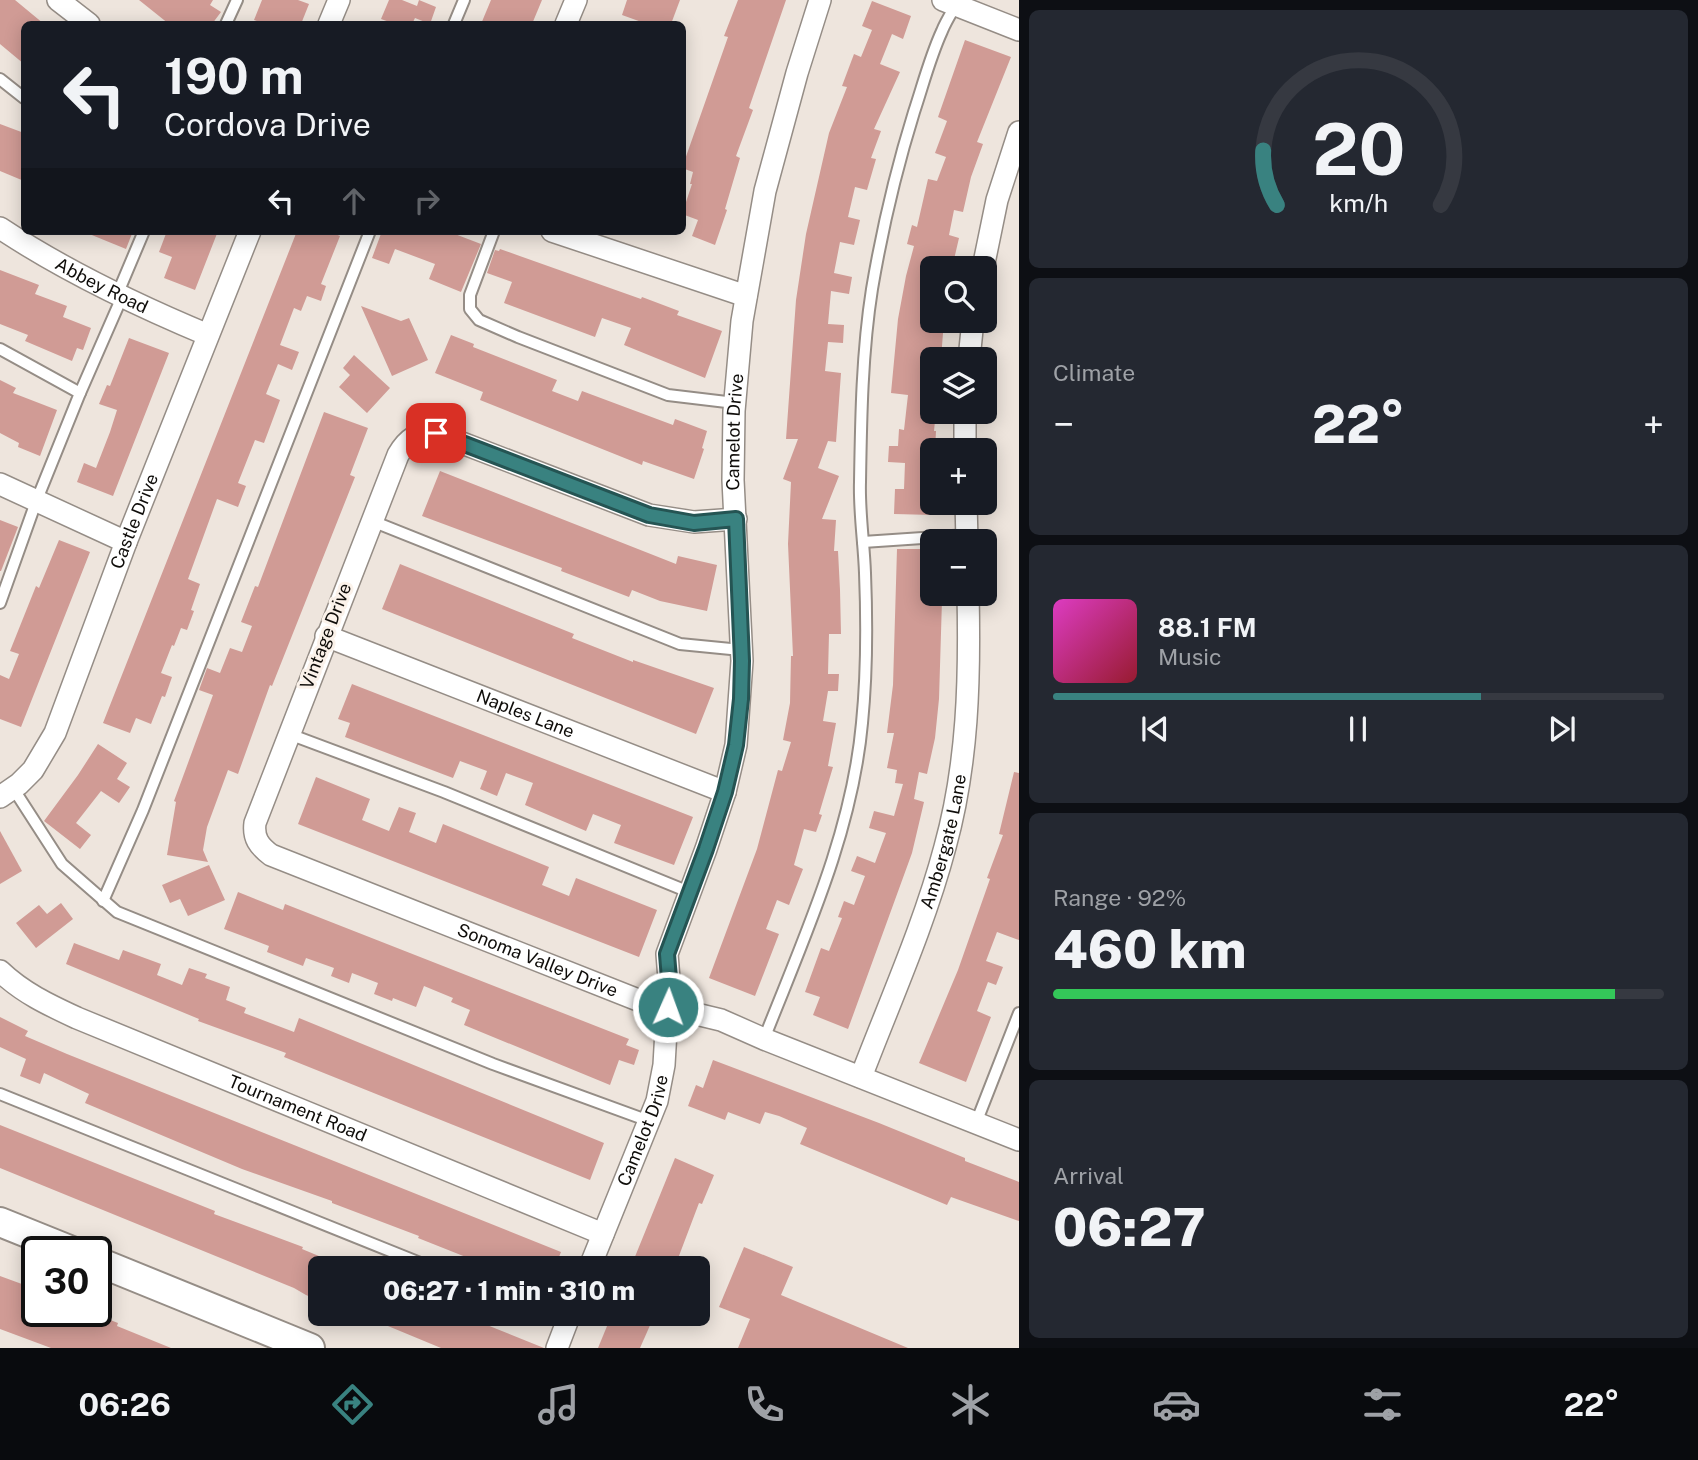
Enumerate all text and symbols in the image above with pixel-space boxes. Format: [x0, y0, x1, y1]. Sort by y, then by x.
text: 190 m [164, 47, 304, 105]
icon: left [49, 49, 140, 140]
text: Cordova Drive [164, 106, 371, 143]
text: 20 [1312, 106, 1405, 191]
icon: left [262, 182, 300, 220]
icon: ahead [335, 182, 373, 220]
icon: right [408, 182, 446, 220]
text: km/h [1329, 188, 1388, 218]
street label: Abbey Road [52, 253, 151, 317]
map controls [920, 256, 997, 606]
button: search [920, 256, 997, 333]
button: layers [920, 347, 997, 424]
text: Climate [1053, 359, 1135, 386]
street label: Camelot Drive [722, 372, 747, 491]
text: 22° [1312, 394, 1405, 455]
text: − [1053, 402, 1074, 447]
text: + [1643, 402, 1664, 447]
pin [406, 403, 466, 463]
icon: arrive [417, 414, 455, 452]
button: + [920, 438, 997, 515]
street label: Castle Drive [106, 470, 162, 572]
button: − [920, 529, 997, 606]
street label: Vintage Drive [296, 580, 355, 692]
text: 88.1 FM [1158, 612, 1257, 643]
text: Music [1158, 643, 1222, 670]
street label: Naples Lane [473, 685, 577, 742]
icon: previous [1136, 710, 1174, 748]
icon: pause [1339, 710, 1377, 748]
icon: next [1543, 710, 1581, 748]
street label: Ambergate Lane [916, 773, 970, 912]
text: Range · 92% [1053, 884, 1186, 911]
street label: Sonoma Valley Drive [454, 919, 621, 1001]
text: 460 km [1053, 919, 1246, 980]
position arrow [631, 970, 705, 1044]
street label: Tournament Road [226, 1070, 370, 1146]
street label: Camelot Drive [613, 1073, 672, 1189]
text: Arrival [1053, 1162, 1124, 1189]
text: 06:27 [1053, 1197, 1206, 1258]
speed limit sign: 30 [21, 1236, 112, 1327]
text: 06:27 · 1 min · 310 m [383, 1275, 635, 1306]
icon: directions [328, 1380, 377, 1429]
icon: music [534, 1380, 583, 1429]
icon: phone [740, 1380, 789, 1429]
icon: climate [946, 1380, 995, 1429]
icon: car [1152, 1380, 1201, 1429]
icon: filters [1358, 1380, 1407, 1429]
text: 06:26 [78, 1386, 171, 1423]
text: 22° [1564, 1386, 1619, 1423]

